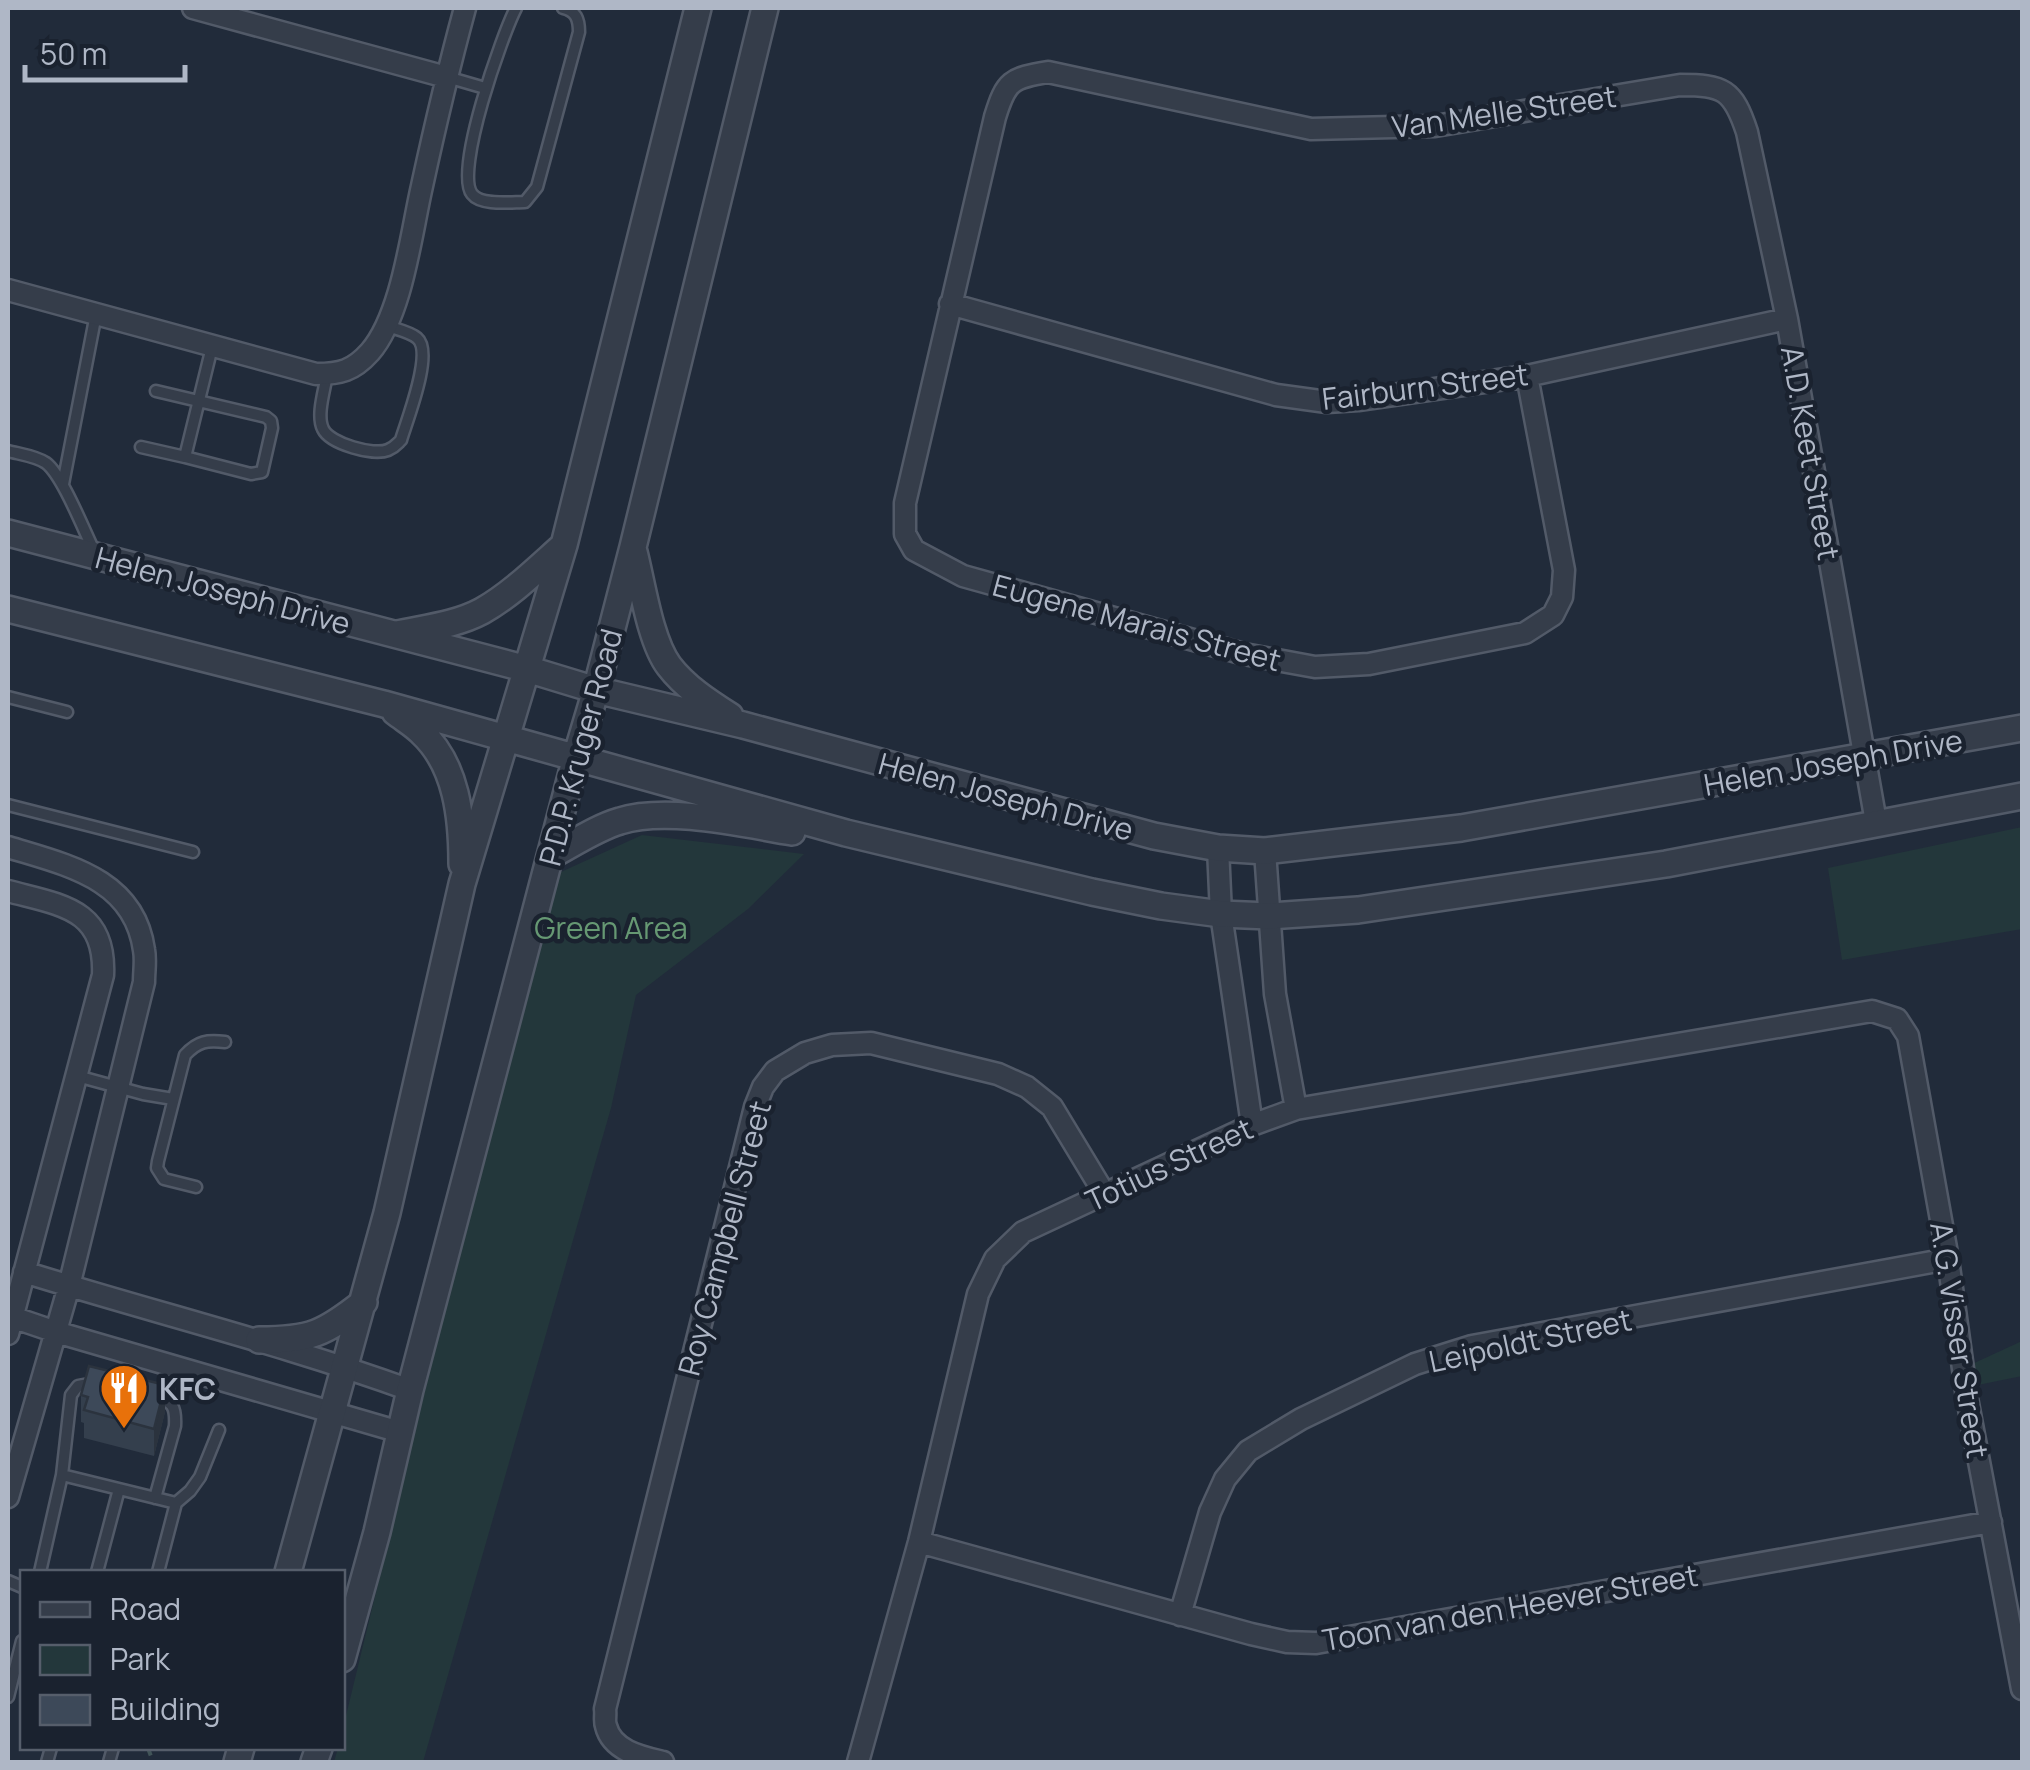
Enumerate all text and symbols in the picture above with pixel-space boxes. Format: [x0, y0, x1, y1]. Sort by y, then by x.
scale bar [25, 20, 185, 82]
text: 50 m [40, 33, 107, 74]
street label: Van Melle Street [1389, 75, 1619, 147]
street label: A.D. Keet Street [1772, 343, 1850, 563]
street label: Fairburn Street [1320, 353, 1530, 419]
street label: Helen Joseph Drive [91, 536, 355, 644]
street label: Eugene Marais Street [988, 564, 1286, 680]
street label: P.D.P. Kruger Road [529, 624, 631, 870]
street label: Helen Joseph Drive [1700, 719, 1966, 805]
street label: Helen Joseph Drive [874, 742, 1138, 850]
park label: Green Area [534, 907, 688, 948]
street label: Roy Campbell Street [668, 1096, 780, 1380]
street label: Totius Street [1079, 1107, 1259, 1221]
street label: A.G. Visser Street [1921, 1219, 1999, 1461]
street label: Leipoldt Street [1425, 1299, 1635, 1381]
restaurant icon: KFC [98, 1362, 150, 1430]
place label: KFC [159, 1368, 216, 1409]
street label: Toon van den Heever Street [1319, 1554, 1701, 1660]
legend [20, 1570, 345, 1750]
text: Road [110, 1588, 181, 1629]
text: Park [110, 1638, 171, 1679]
text: Building [110, 1688, 221, 1729]

